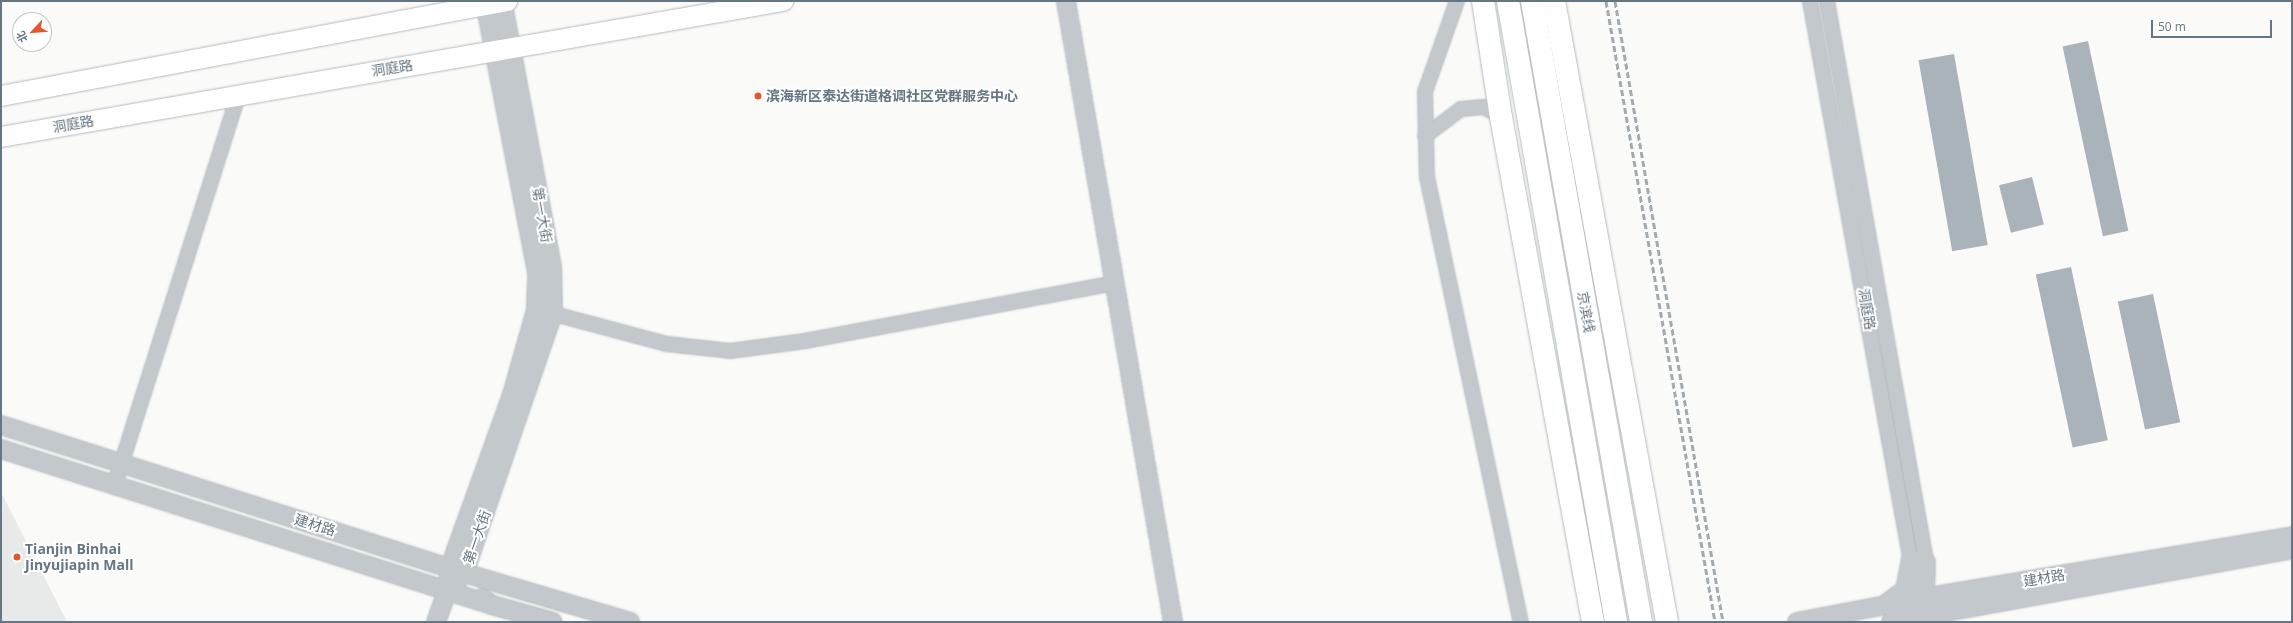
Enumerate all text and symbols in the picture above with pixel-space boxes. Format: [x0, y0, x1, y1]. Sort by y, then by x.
north arrow [12, 12, 52, 52]
scale bar [2153, 12, 2274, 38]
text: 50 m [2158, 18, 2186, 35]
text: 北 [13, 29, 31, 45]
street label: 洞庭路 [370, 56, 414, 80]
place label: 滨海新区泰达街道格调社区党群服务中心 [766, 88, 1018, 104]
marker: 滨海新区泰达街道格调社区党群服务中心 [753, 91, 763, 101]
street label: 洞庭路 [51, 112, 95, 136]
street label: 第一大街 [529, 186, 555, 244]
street label: 洞庭路 [1855, 287, 1879, 331]
street label: 京滨线 [1574, 290, 1598, 334]
street label: 第一大街 [460, 508, 494, 566]
street label: 建材路 [292, 511, 338, 539]
place label: Tianjin Binhai Jinyujiapin Mall [25, 541, 133, 574]
marker: Tianjin Binhai Jinyujiapin Mall [12, 552, 22, 562]
street label: 建材路 [2022, 566, 2066, 590]

